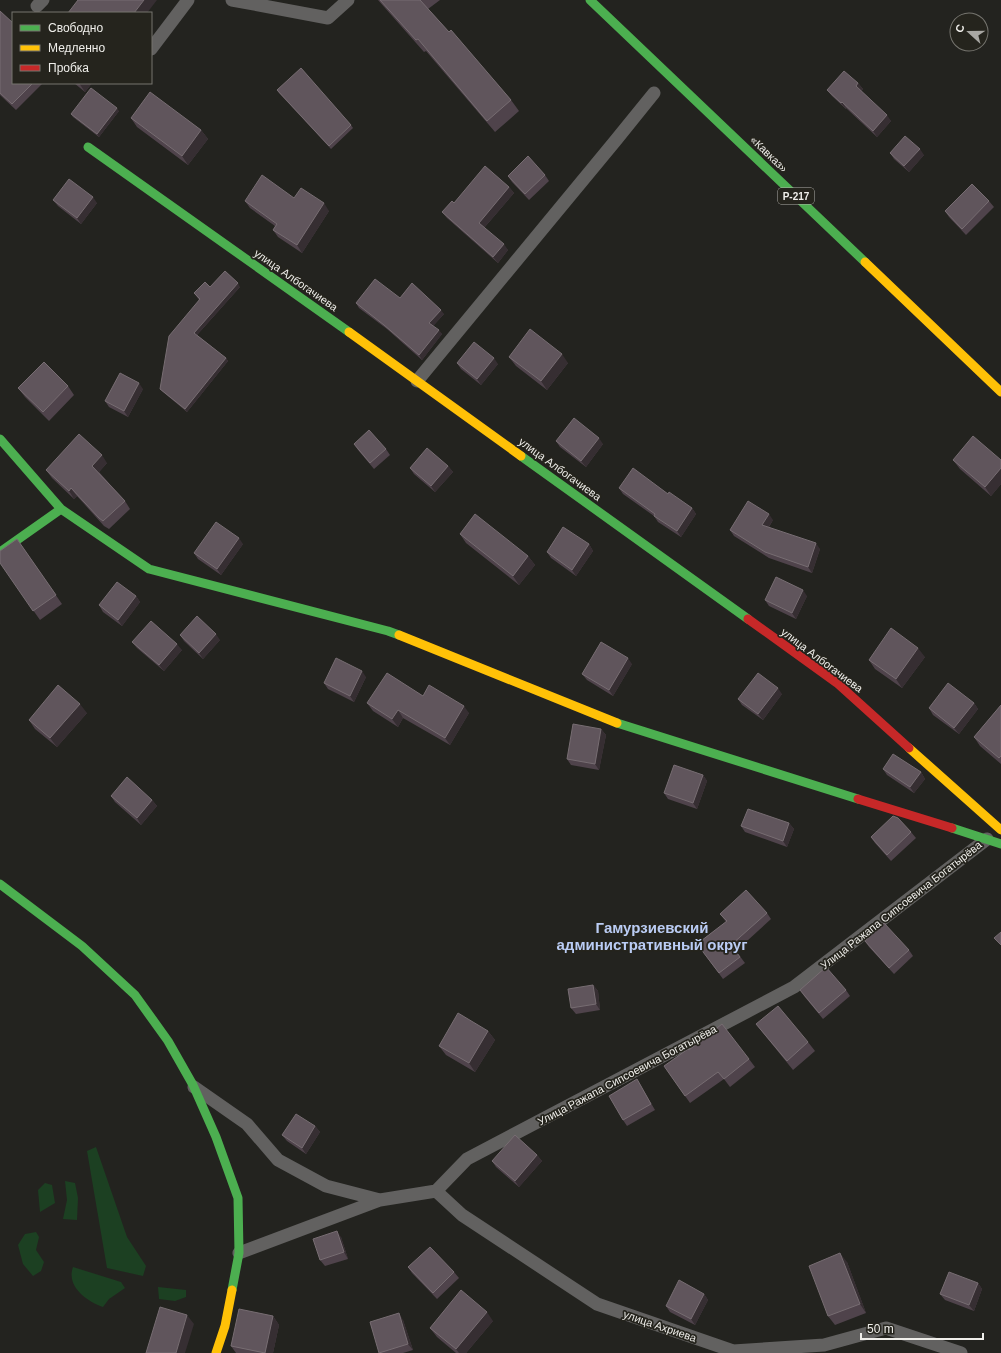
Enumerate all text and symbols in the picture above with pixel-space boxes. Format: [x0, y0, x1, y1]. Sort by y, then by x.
legend [12, 12, 152, 84]
north arrow [949, 12, 989, 52]
text: Свободно [48, 21, 103, 35]
text: С [953, 23, 967, 34]
text: Медленно [48, 41, 105, 55]
text: Пробка [48, 61, 89, 75]
street label: «Кавказ» [748, 133, 790, 175]
road number: Р-217 [778, 188, 814, 204]
street label: улица Албогачиева [252, 247, 341, 314]
street label: улица Албогачиева [516, 435, 604, 503]
street label: улица Албогачиева [779, 625, 866, 695]
street label: Улица Ражапа Сипсоевича Богатырёва [818, 838, 984, 972]
district label: Гамурзиевский административный округ [557, 919, 747, 953]
street label: Улица Ражапа Сипсоевича Богатырёва [536, 1022, 719, 1127]
street label: улица Ахриева [622, 1308, 699, 1344]
scale bar [861, 1315, 983, 1341]
text: 50 m [867, 1322, 894, 1336]

